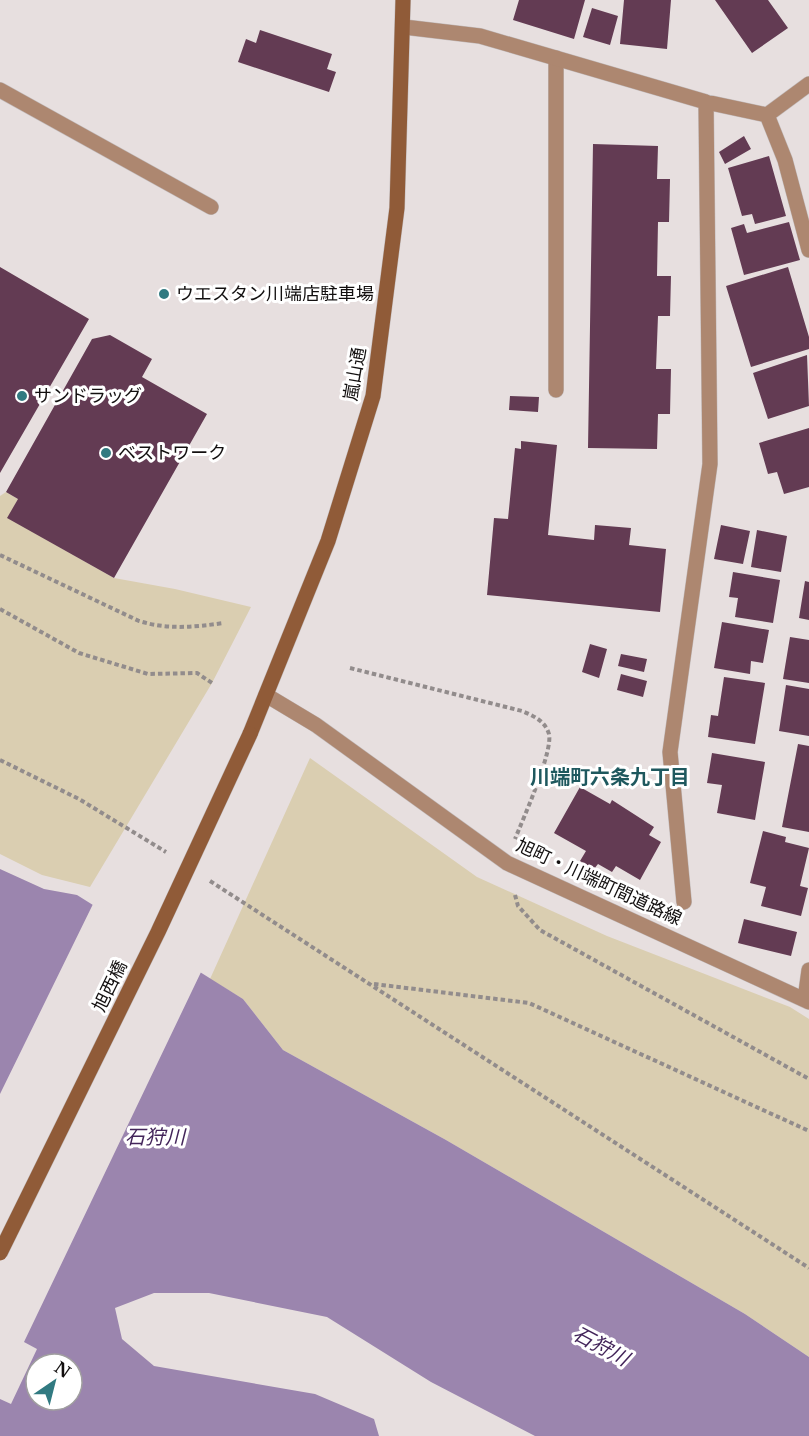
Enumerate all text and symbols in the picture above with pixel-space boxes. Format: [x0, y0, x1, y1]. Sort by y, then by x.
place label: ウエスタン川端店駐車場 [176, 283, 374, 305]
marker: ウエスタン川端店駐車場 [157, 287, 171, 301]
street label: 嵐山通 [339, 346, 371, 402]
place label: サンドラッグ [34, 385, 142, 407]
marker: サンドラッグ [15, 389, 29, 403]
place label: ベストワーク [118, 442, 226, 464]
marker: ベストワーク [99, 446, 113, 460]
district label: 川端町六条九丁目 [530, 765, 690, 789]
street label: 旭町・川端町間道路線 [513, 834, 685, 930]
street label: 旭西橋 [88, 957, 132, 1015]
water label: 石狩川 [125, 1125, 187, 1149]
water label: 石狩川 [569, 1321, 635, 1372]
north arrow [24, 1352, 84, 1412]
text: N [51, 1357, 75, 1382]

